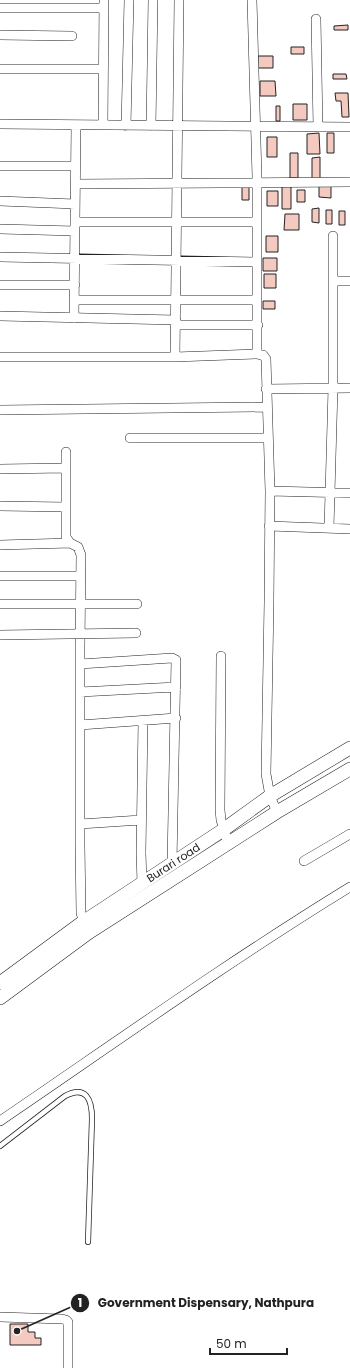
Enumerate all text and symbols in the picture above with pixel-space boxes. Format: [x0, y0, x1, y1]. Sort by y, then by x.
street label: Burari road [143, 839, 203, 886]
callout: Government Dispensary, Nathpura [70, 1291, 322, 1315]
text: 1 [78, 1294, 82, 1311]
text: Government Dispensary, Nathpura [98, 1294, 314, 1311]
scale bar [210, 1330, 287, 1356]
text: 50 m [216, 1335, 247, 1352]

